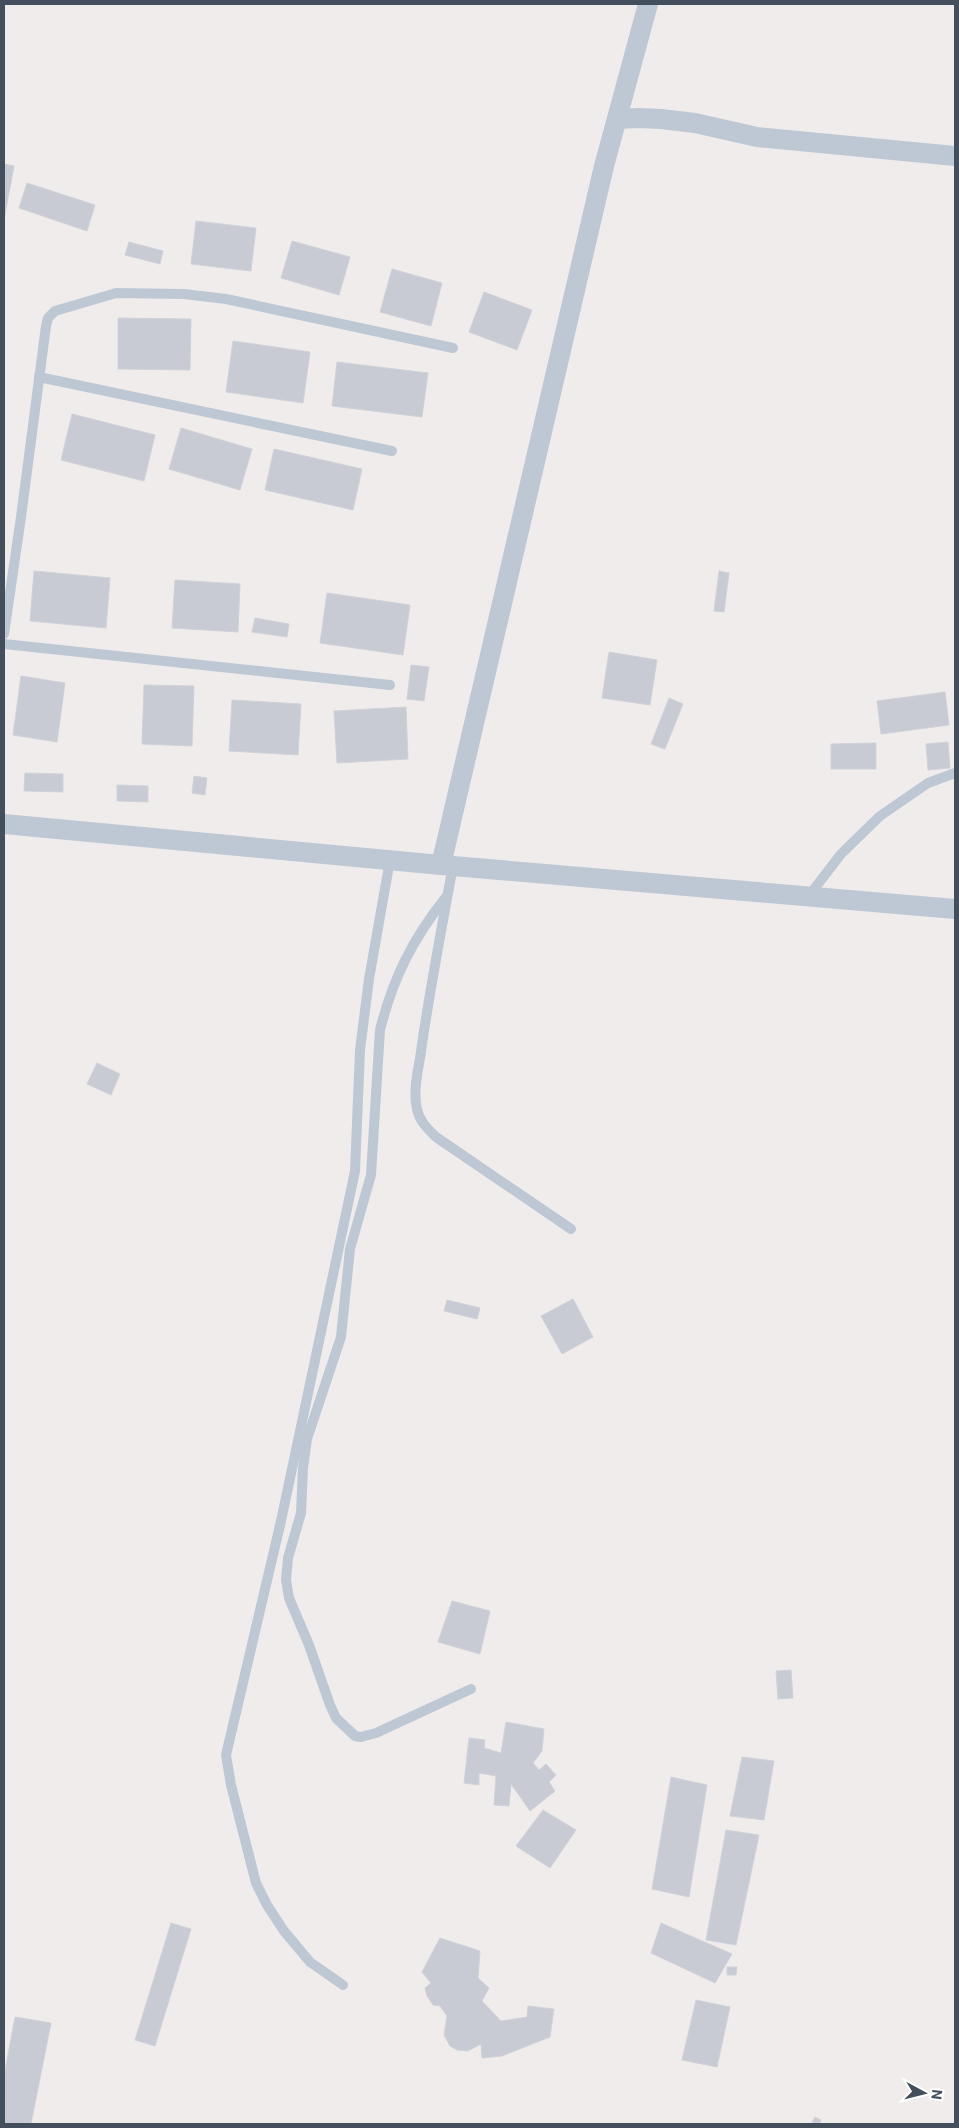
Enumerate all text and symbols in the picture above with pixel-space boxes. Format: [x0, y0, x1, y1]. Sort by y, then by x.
north arrow [899, 2068, 949, 2118]
text: N [928, 2089, 945, 2100]

